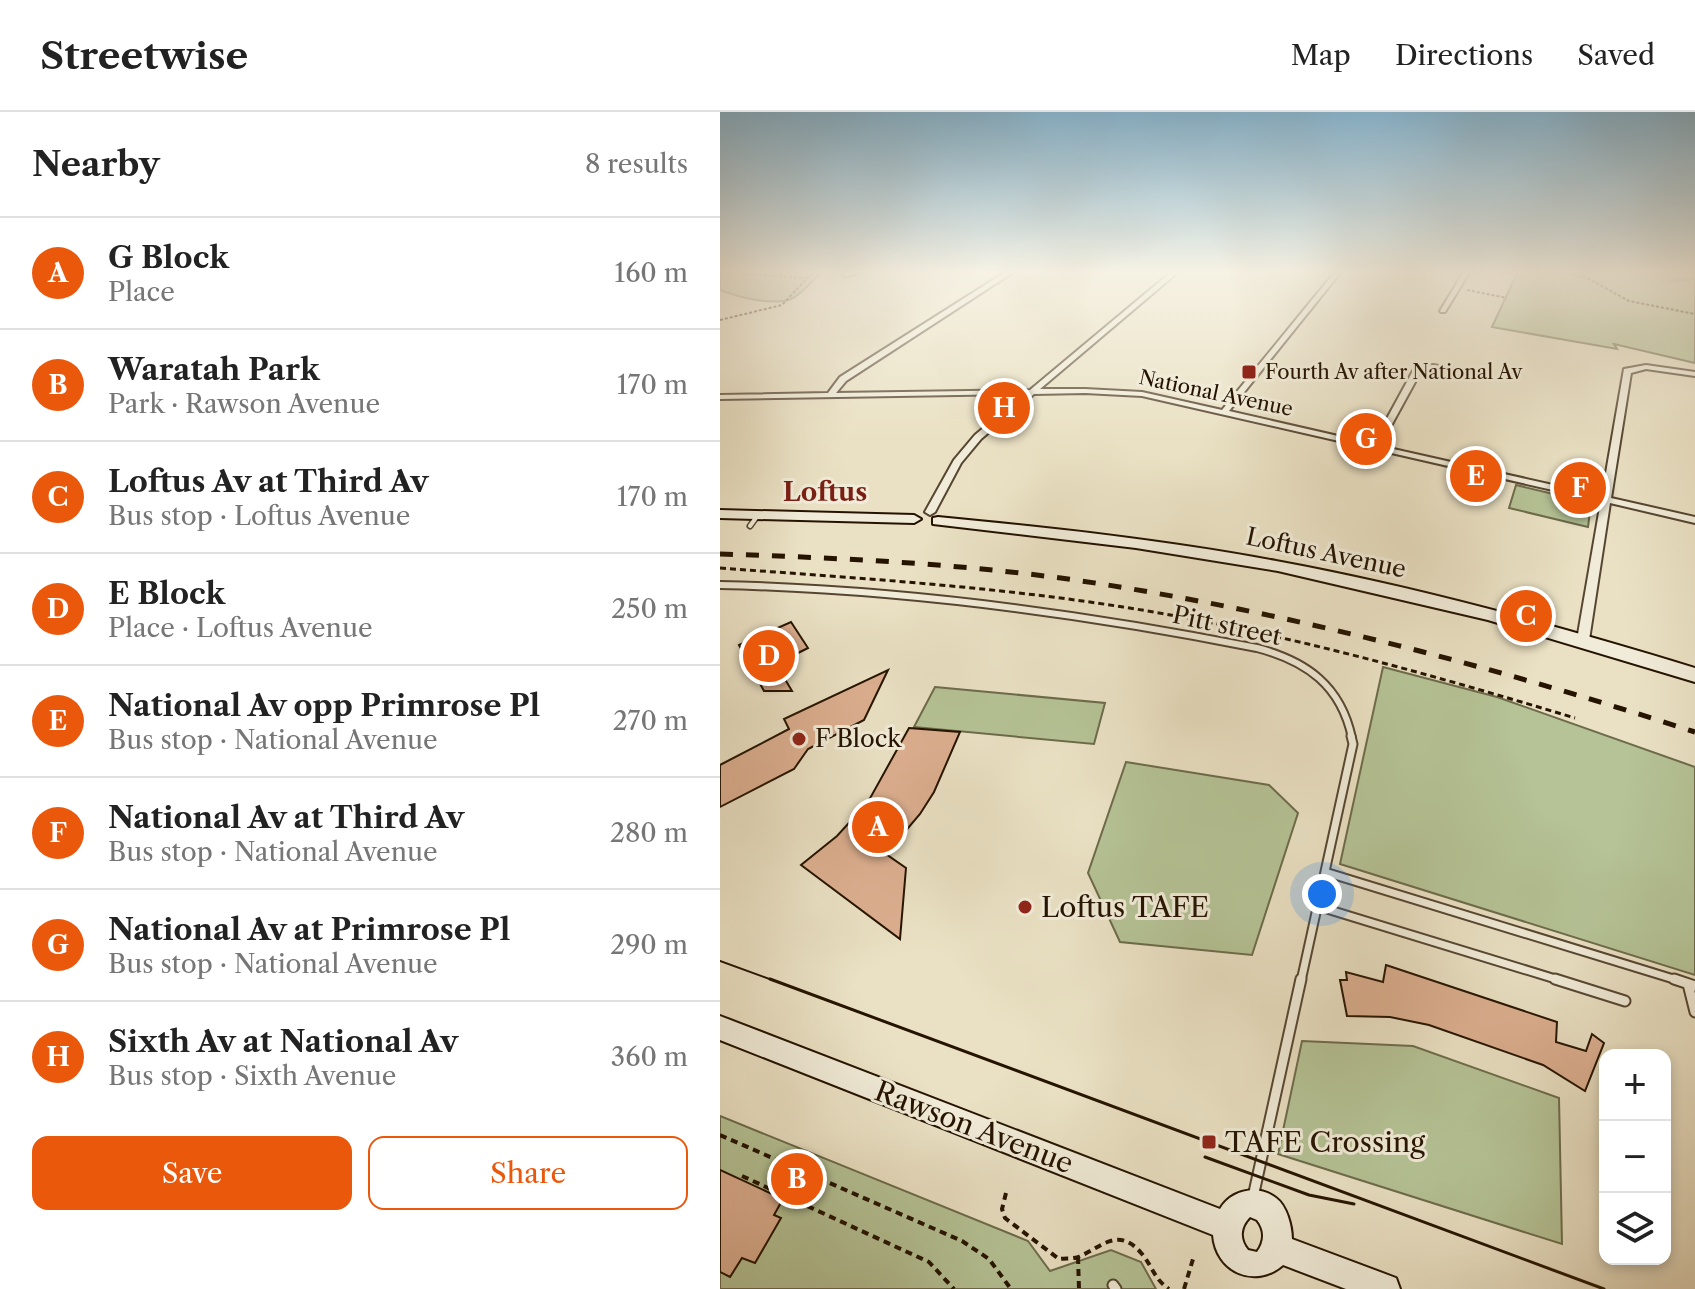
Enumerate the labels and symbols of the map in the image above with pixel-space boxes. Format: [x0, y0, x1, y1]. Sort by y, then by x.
place label: Fourth Av after National Av [1265, 360, 1523, 384]
marker: Fourth Av after National Av [1240, 363, 1258, 381]
street label: National Avenue [1137, 365, 1295, 421]
pin: H [978, 378, 1030, 438]
pin: G [1340, 409, 1392, 469]
pin: E [1450, 446, 1502, 506]
pin: F [1554, 458, 1606, 518]
district label: Loftus [783, 476, 867, 508]
street label: Loftus Avenue [1243, 521, 1409, 584]
pin: C [1500, 586, 1552, 646]
street label: Pitt street [1170, 600, 1285, 651]
pin: D [743, 626, 795, 686]
place label: F Block [815, 724, 902, 753]
marker: F Block [790, 730, 808, 748]
pin: A [852, 797, 904, 857]
your location [1302, 874, 1342, 914]
place label: Loftus TAFE [1041, 890, 1209, 924]
marker: Loftus TAFE [1016, 898, 1034, 916]
street label: Rawson Avenue [870, 1074, 1078, 1180]
place label: TAFE Crossing [1225, 1125, 1425, 1159]
marker: TAFE Crossing [1200, 1133, 1218, 1151]
pin: B [771, 1149, 823, 1209]

